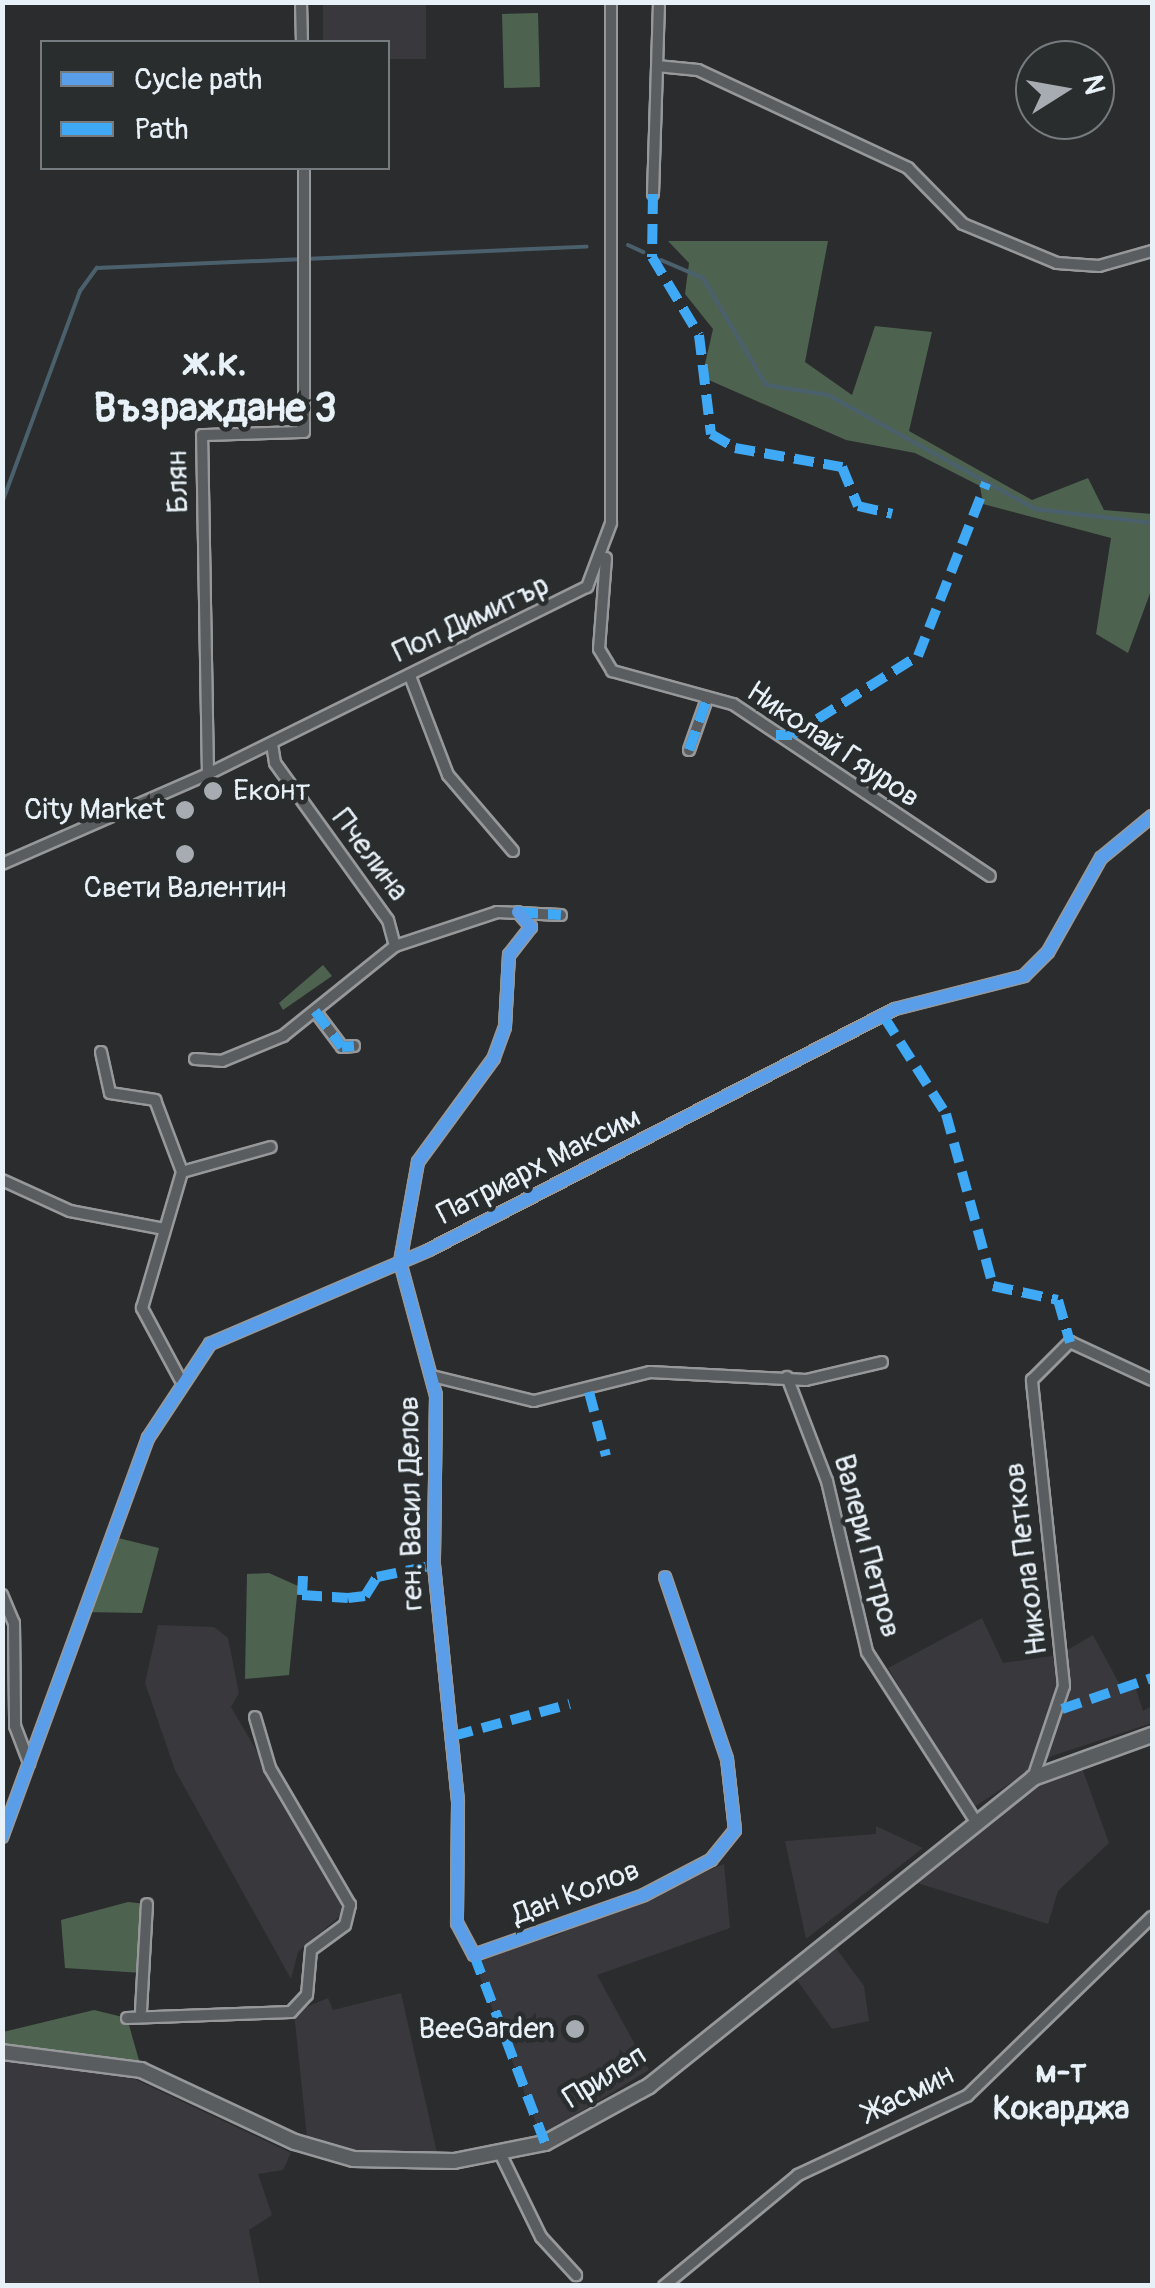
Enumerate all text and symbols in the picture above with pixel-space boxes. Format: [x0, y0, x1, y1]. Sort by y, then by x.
legend [40, 40, 390, 170]
north arrow [1015, 40, 1115, 140]
text: Cycle path [134, 61, 262, 98]
text: N [1074, 72, 1112, 97]
text: Path [134, 111, 189, 148]
district label: ж.к. Възраждане 3 [93, 339, 337, 433]
street label: Блян [159, 450, 197, 514]
street label: Поп Димитър [387, 567, 555, 671]
street label: Николай Гяуров [740, 674, 926, 816]
place label: Еконт [233, 773, 310, 809]
marker: Еконт [202, 780, 224, 802]
place label: City Market [24, 792, 165, 828]
marker: City Market [174, 799, 196, 821]
street label: Пчелина [324, 802, 416, 908]
marker: Свети Валентин [174, 843, 196, 865]
place label: Свети Валентин [84, 870, 286, 906]
street label: Патриарх Максим [431, 1099, 647, 1233]
street label: ген. Васил Делов [391, 1396, 431, 1610]
street label: Валери Петров [825, 1450, 909, 1642]
street label: Никола Петков [996, 1460, 1056, 1658]
street label: Дан Колов [507, 1852, 645, 1934]
place label: BeeGarden [418, 2011, 555, 2047]
marker: BeeGarden [564, 2018, 586, 2040]
street label: Прилеп [557, 2038, 653, 2116]
district label: м-т Кокарджа [993, 2054, 1129, 2129]
street label: Жасмин [858, 2057, 960, 2131]

